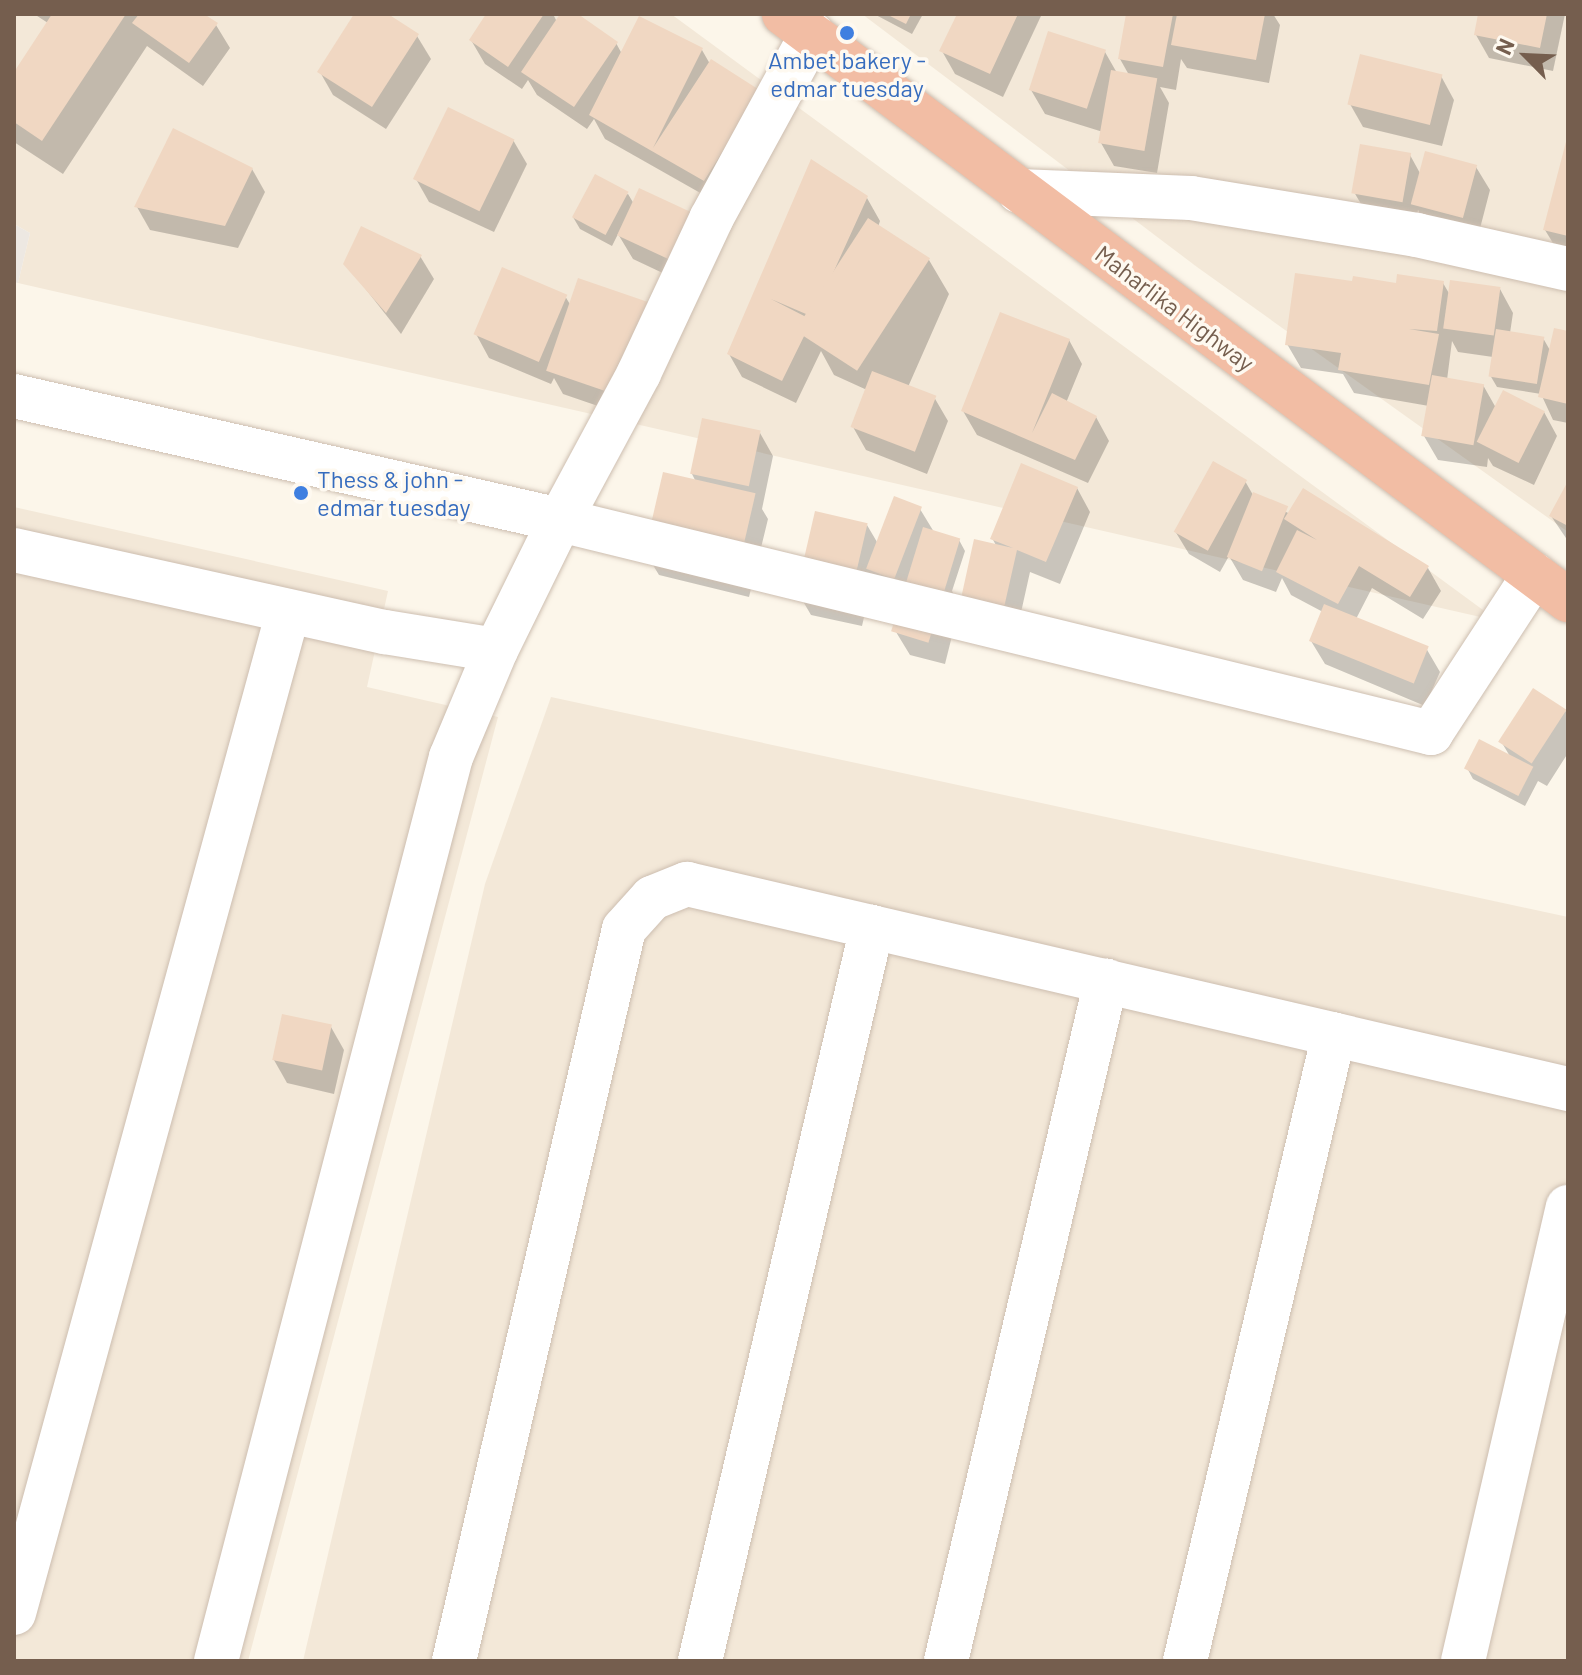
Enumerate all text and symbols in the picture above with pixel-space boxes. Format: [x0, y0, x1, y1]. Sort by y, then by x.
north arrow [1486, 16, 1566, 96]
marker: Ambet bakery - edmar tuesday [838, 24, 856, 42]
text: N [1489, 34, 1519, 58]
place label: Ambet bakery - edmar tuesday [768, 46, 926, 102]
street label: Maharlika Highway [1090, 239, 1260, 377]
place label: Thess & john - edmar tuesday [317, 465, 471, 521]
marker: Thess & john - edmar tuesday [292, 484, 310, 502]

